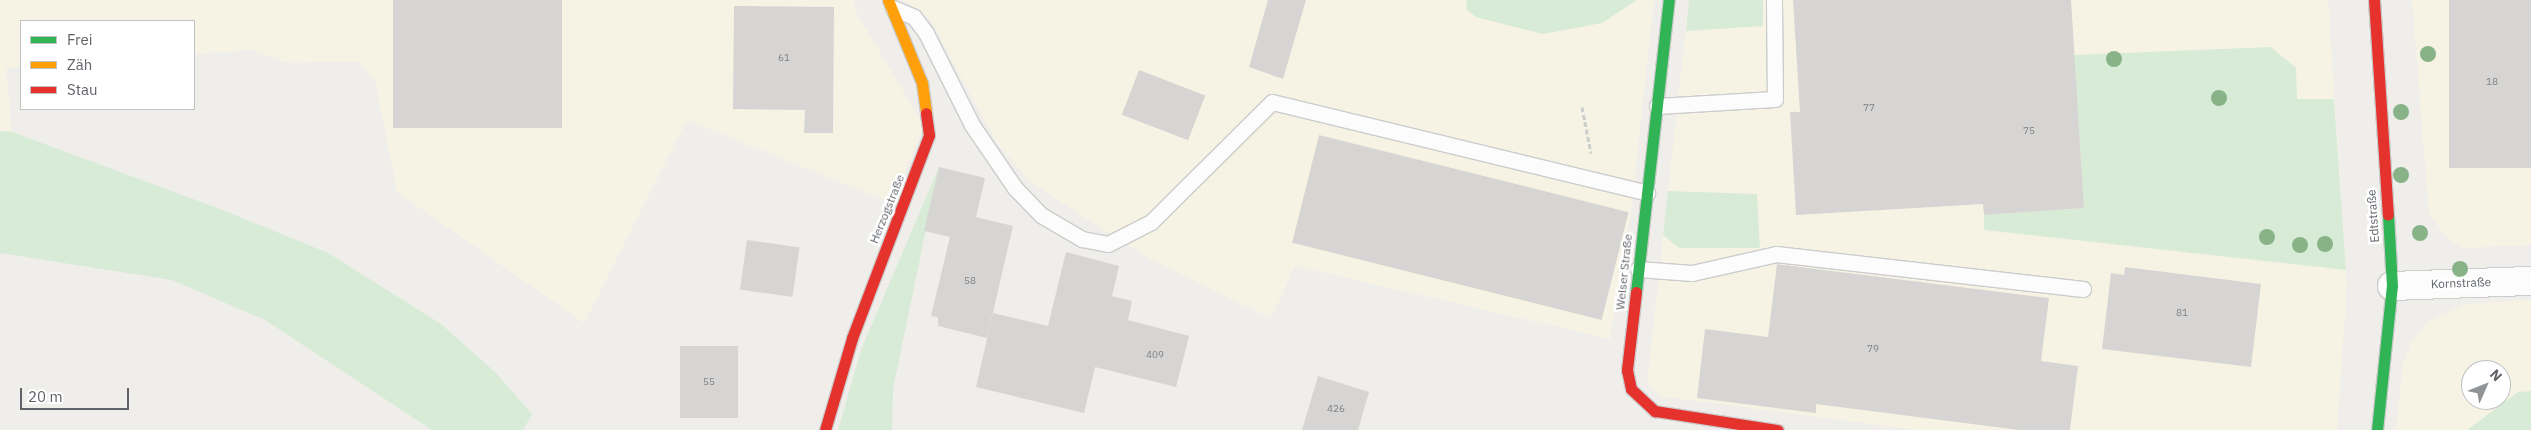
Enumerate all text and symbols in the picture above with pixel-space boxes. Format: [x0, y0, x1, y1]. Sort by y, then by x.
legend [20, 20, 195, 110]
text: Frei [67, 30, 93, 49]
house number: 61 [778, 52, 790, 64]
text: Zäh [67, 55, 92, 74]
house number: 18 [2486, 76, 2498, 88]
text: Stau [67, 80, 98, 99]
house number: 77 [1863, 102, 1875, 114]
house number: 75 [2023, 125, 2035, 137]
street label: Herzogstraße [867, 172, 907, 246]
street label: Edtstraße [2364, 189, 2382, 243]
street label: Welser Straße [1613, 233, 1635, 311]
house number: 58 [964, 275, 976, 287]
street label: Kornstraße [2431, 275, 2491, 291]
house number: 81 [2176, 307, 2188, 319]
house number: 79 [1867, 343, 1879, 355]
house number: 409 [1146, 349, 1164, 361]
north arrow [2461, 360, 2511, 410]
text: N [2486, 365, 2506, 385]
house number: 55 [703, 376, 715, 388]
scale bar [22, 378, 131, 410]
text: 20 m [28, 387, 63, 406]
house number: 426 [1327, 403, 1345, 415]

